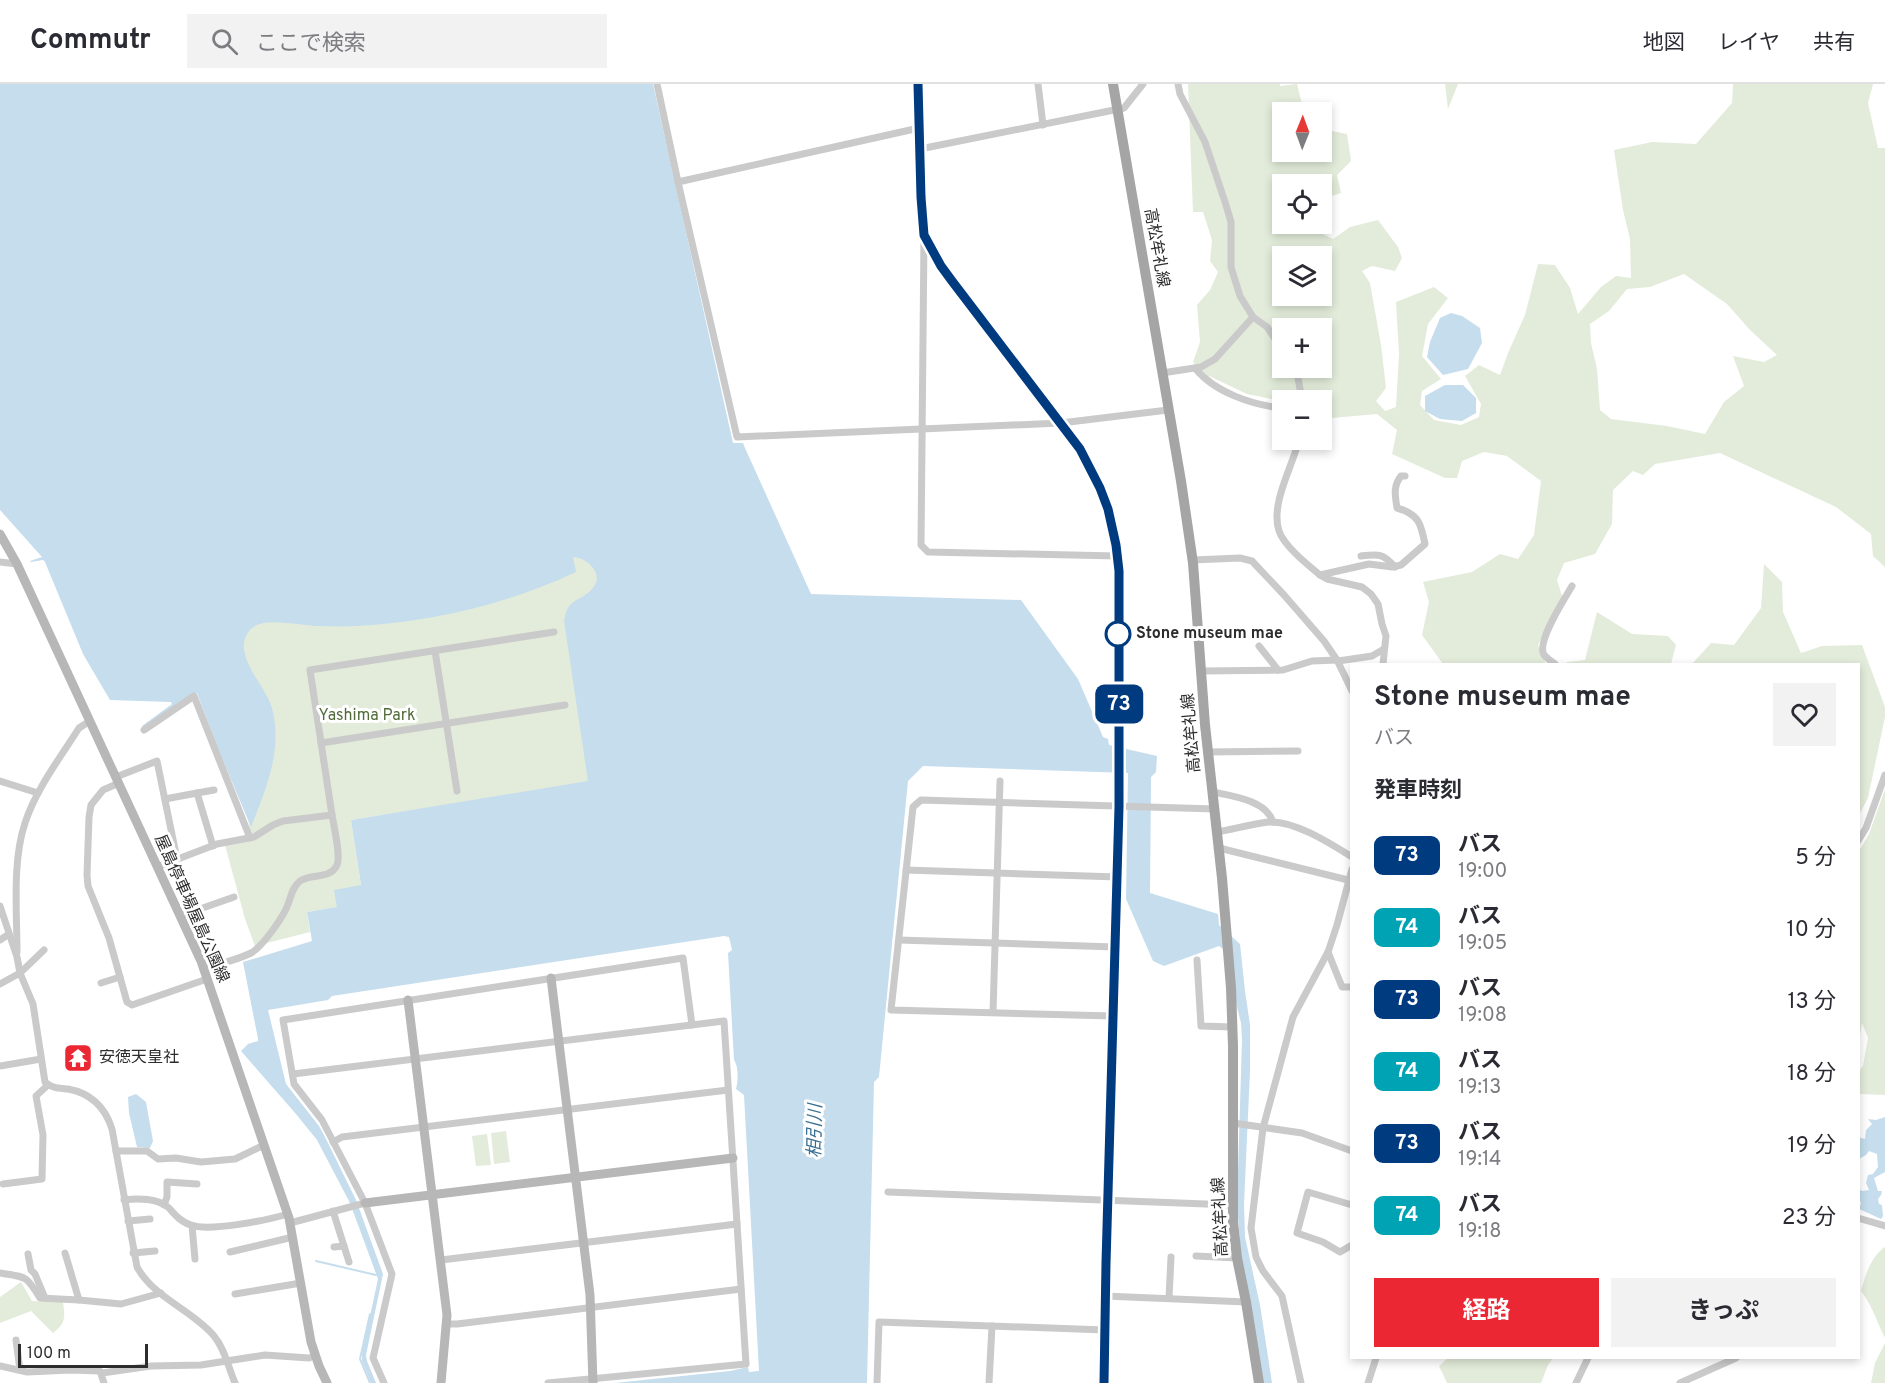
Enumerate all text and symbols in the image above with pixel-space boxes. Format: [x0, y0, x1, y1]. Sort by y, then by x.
search box [187, 14, 607, 68]
text: Commutr [30, 23, 151, 59]
icon: search [208, 25, 241, 58]
text: 地図 [1643, 30, 1685, 57]
text: レイヤ [1718, 30, 1780, 57]
text: 共有 [1813, 30, 1855, 57]
text: ここで検索 [256, 31, 366, 58]
north arrow [1272, 102, 1332, 162]
map controls [1272, 102, 1332, 450]
button: locate [1272, 174, 1332, 234]
street label: 高松牟礼線 [1139, 207, 1173, 289]
button: layers [1272, 246, 1332, 306]
button: + [1272, 318, 1332, 378]
button: − [1272, 390, 1332, 450]
marker: Stone museum mae [1105, 621, 1131, 647]
place label: Stone museum mae [1136, 624, 1283, 644]
text: Stone museum mae [1374, 680, 1631, 716]
button: heart [1773, 683, 1836, 746]
line badge: 73 [1092, 684, 1146, 724]
text: 73 [1107, 691, 1131, 718]
street label: 高松牟礼線 [1179, 692, 1205, 774]
park label: Yashima Park [319, 706, 415, 726]
text: バス [1374, 726, 1414, 752]
text: 発車時刻 [1374, 778, 1462, 805]
street label: 屋島停車場屋島公園線 [149, 832, 233, 986]
text: バス [1458, 832, 1502, 859]
text: 73 [1395, 842, 1419, 869]
text: 5 分 [1795, 845, 1836, 872]
text: 19:00 [1458, 859, 1507, 885]
text: バス [1458, 904, 1502, 931]
text: 74 [1395, 914, 1419, 941]
text: 10 分 [1787, 917, 1836, 944]
text: 19:05 [1458, 931, 1507, 957]
text: バス [1458, 976, 1502, 1003]
text: 73 [1395, 986, 1419, 1013]
text: 13 分 [1787, 989, 1836, 1016]
text: 19:08 [1458, 1003, 1507, 1029]
temple icon: 安徳天皇社 [62, 1042, 94, 1074]
place label: 安徳天皇社 [99, 1048, 179, 1068]
text: バス [1458, 1048, 1502, 1075]
text: 74 [1395, 1058, 1419, 1085]
text: 18 分 [1787, 1061, 1836, 1088]
text: 19:13 [1458, 1075, 1501, 1101]
water label: 相引川 [804, 1102, 828, 1158]
text: バス [1458, 1120, 1502, 1147]
text: 73 [1395, 1130, 1419, 1157]
text: 19 分 [1787, 1133, 1836, 1160]
text: 19:14 [1458, 1147, 1501, 1173]
street label: 高松牟礼線 [1209, 1177, 1233, 1257]
text: バス [1458, 1192, 1502, 1219]
text: 74 [1395, 1202, 1419, 1229]
text: 23 分 [1782, 1205, 1836, 1232]
text: 19:18 [1458, 1219, 1502, 1245]
button: 経路 [1374, 1278, 1599, 1347]
button: きっぷ [1611, 1278, 1836, 1347]
scale bar [18, 1341, 148, 1368]
text: 100 m [27, 1344, 71, 1364]

